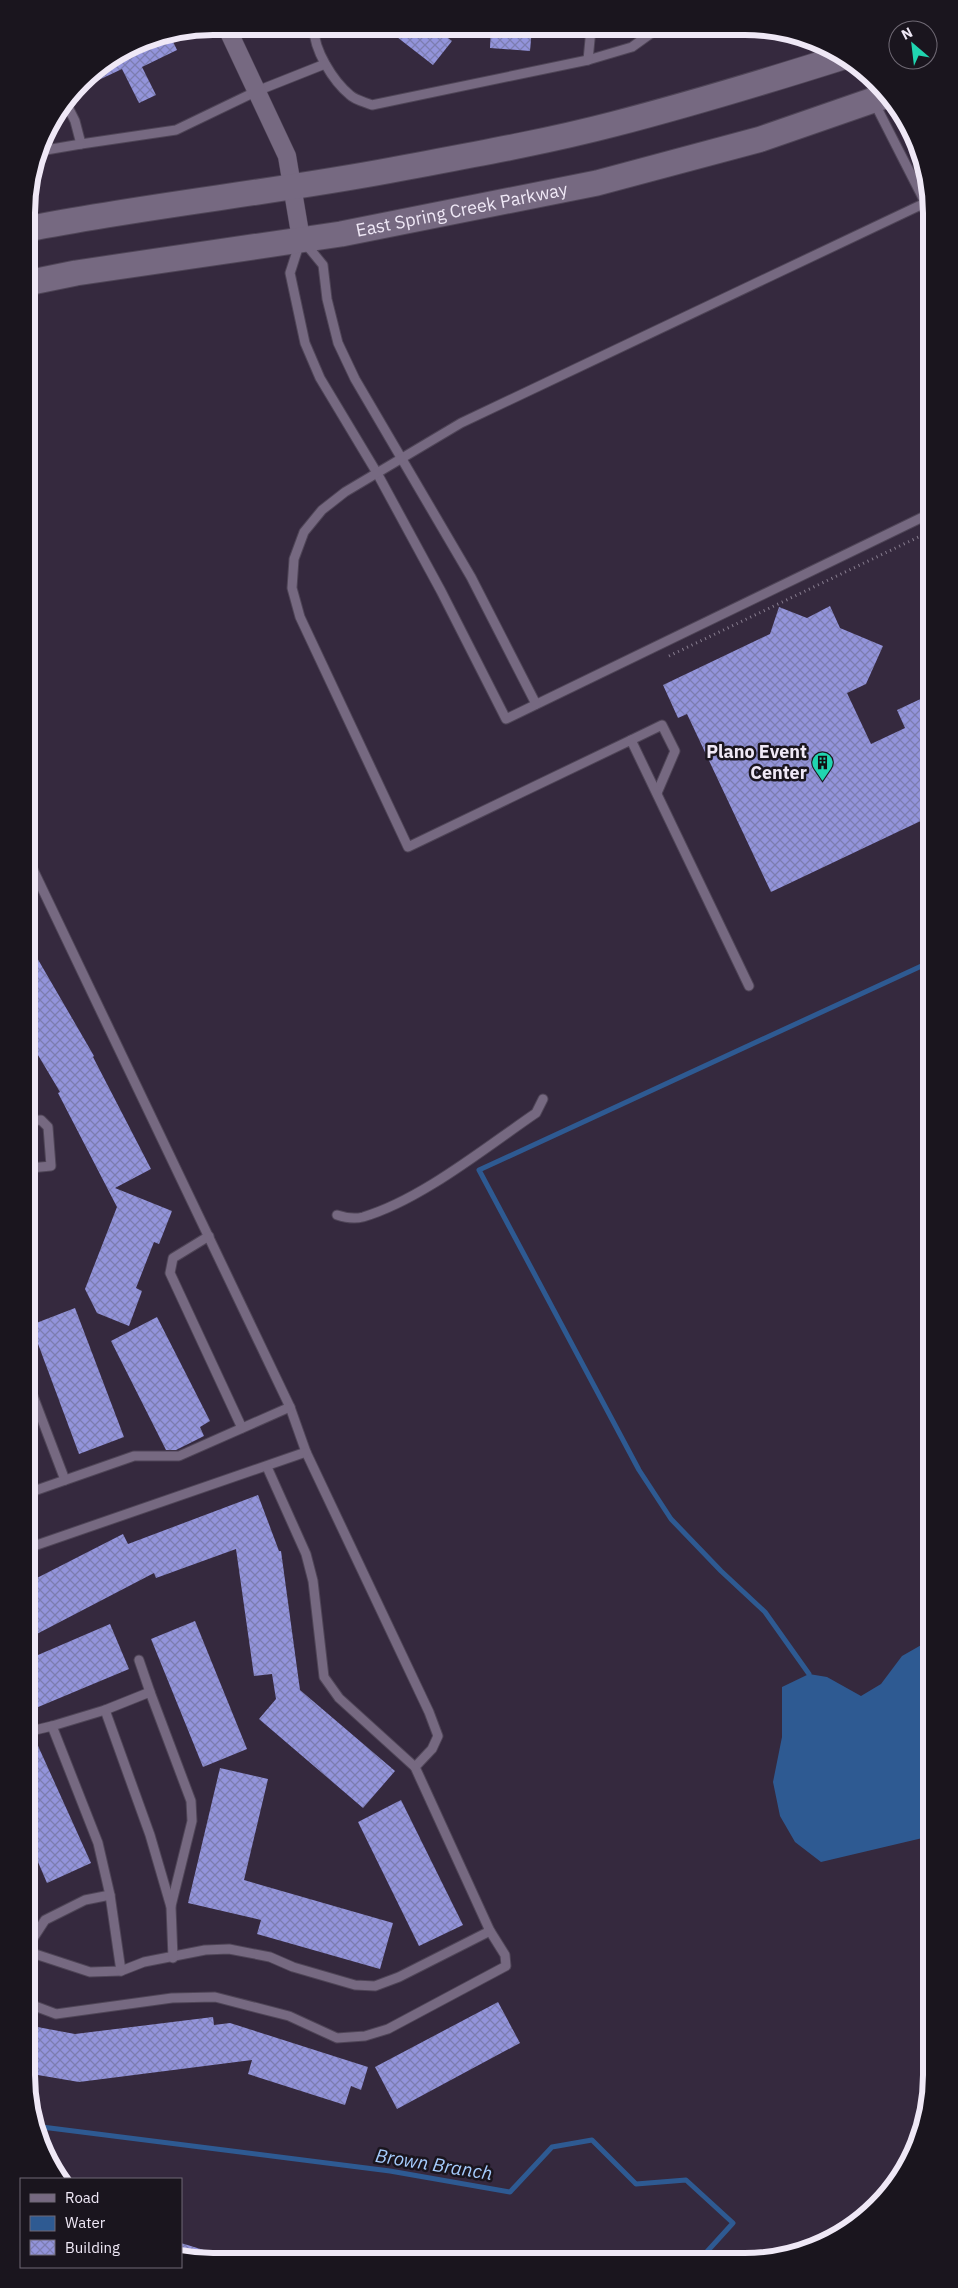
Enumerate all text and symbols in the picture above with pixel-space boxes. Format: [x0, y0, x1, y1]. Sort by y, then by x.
north arrow [888, 20, 938, 70]
text: N [898, 23, 916, 44]
street label: East Spring Creek Parkway [354, 177, 569, 242]
place label: Plano Event Center [706, 740, 807, 784]
building icon: Plano Event Center [811, 750, 835, 781]
water label: Brown Branch [374, 2143, 494, 2185]
legend [20, 2178, 182, 2268]
text: Road [65, 2188, 100, 2207]
text: Water [65, 2213, 106, 2232]
text: Building [65, 2238, 120, 2257]

